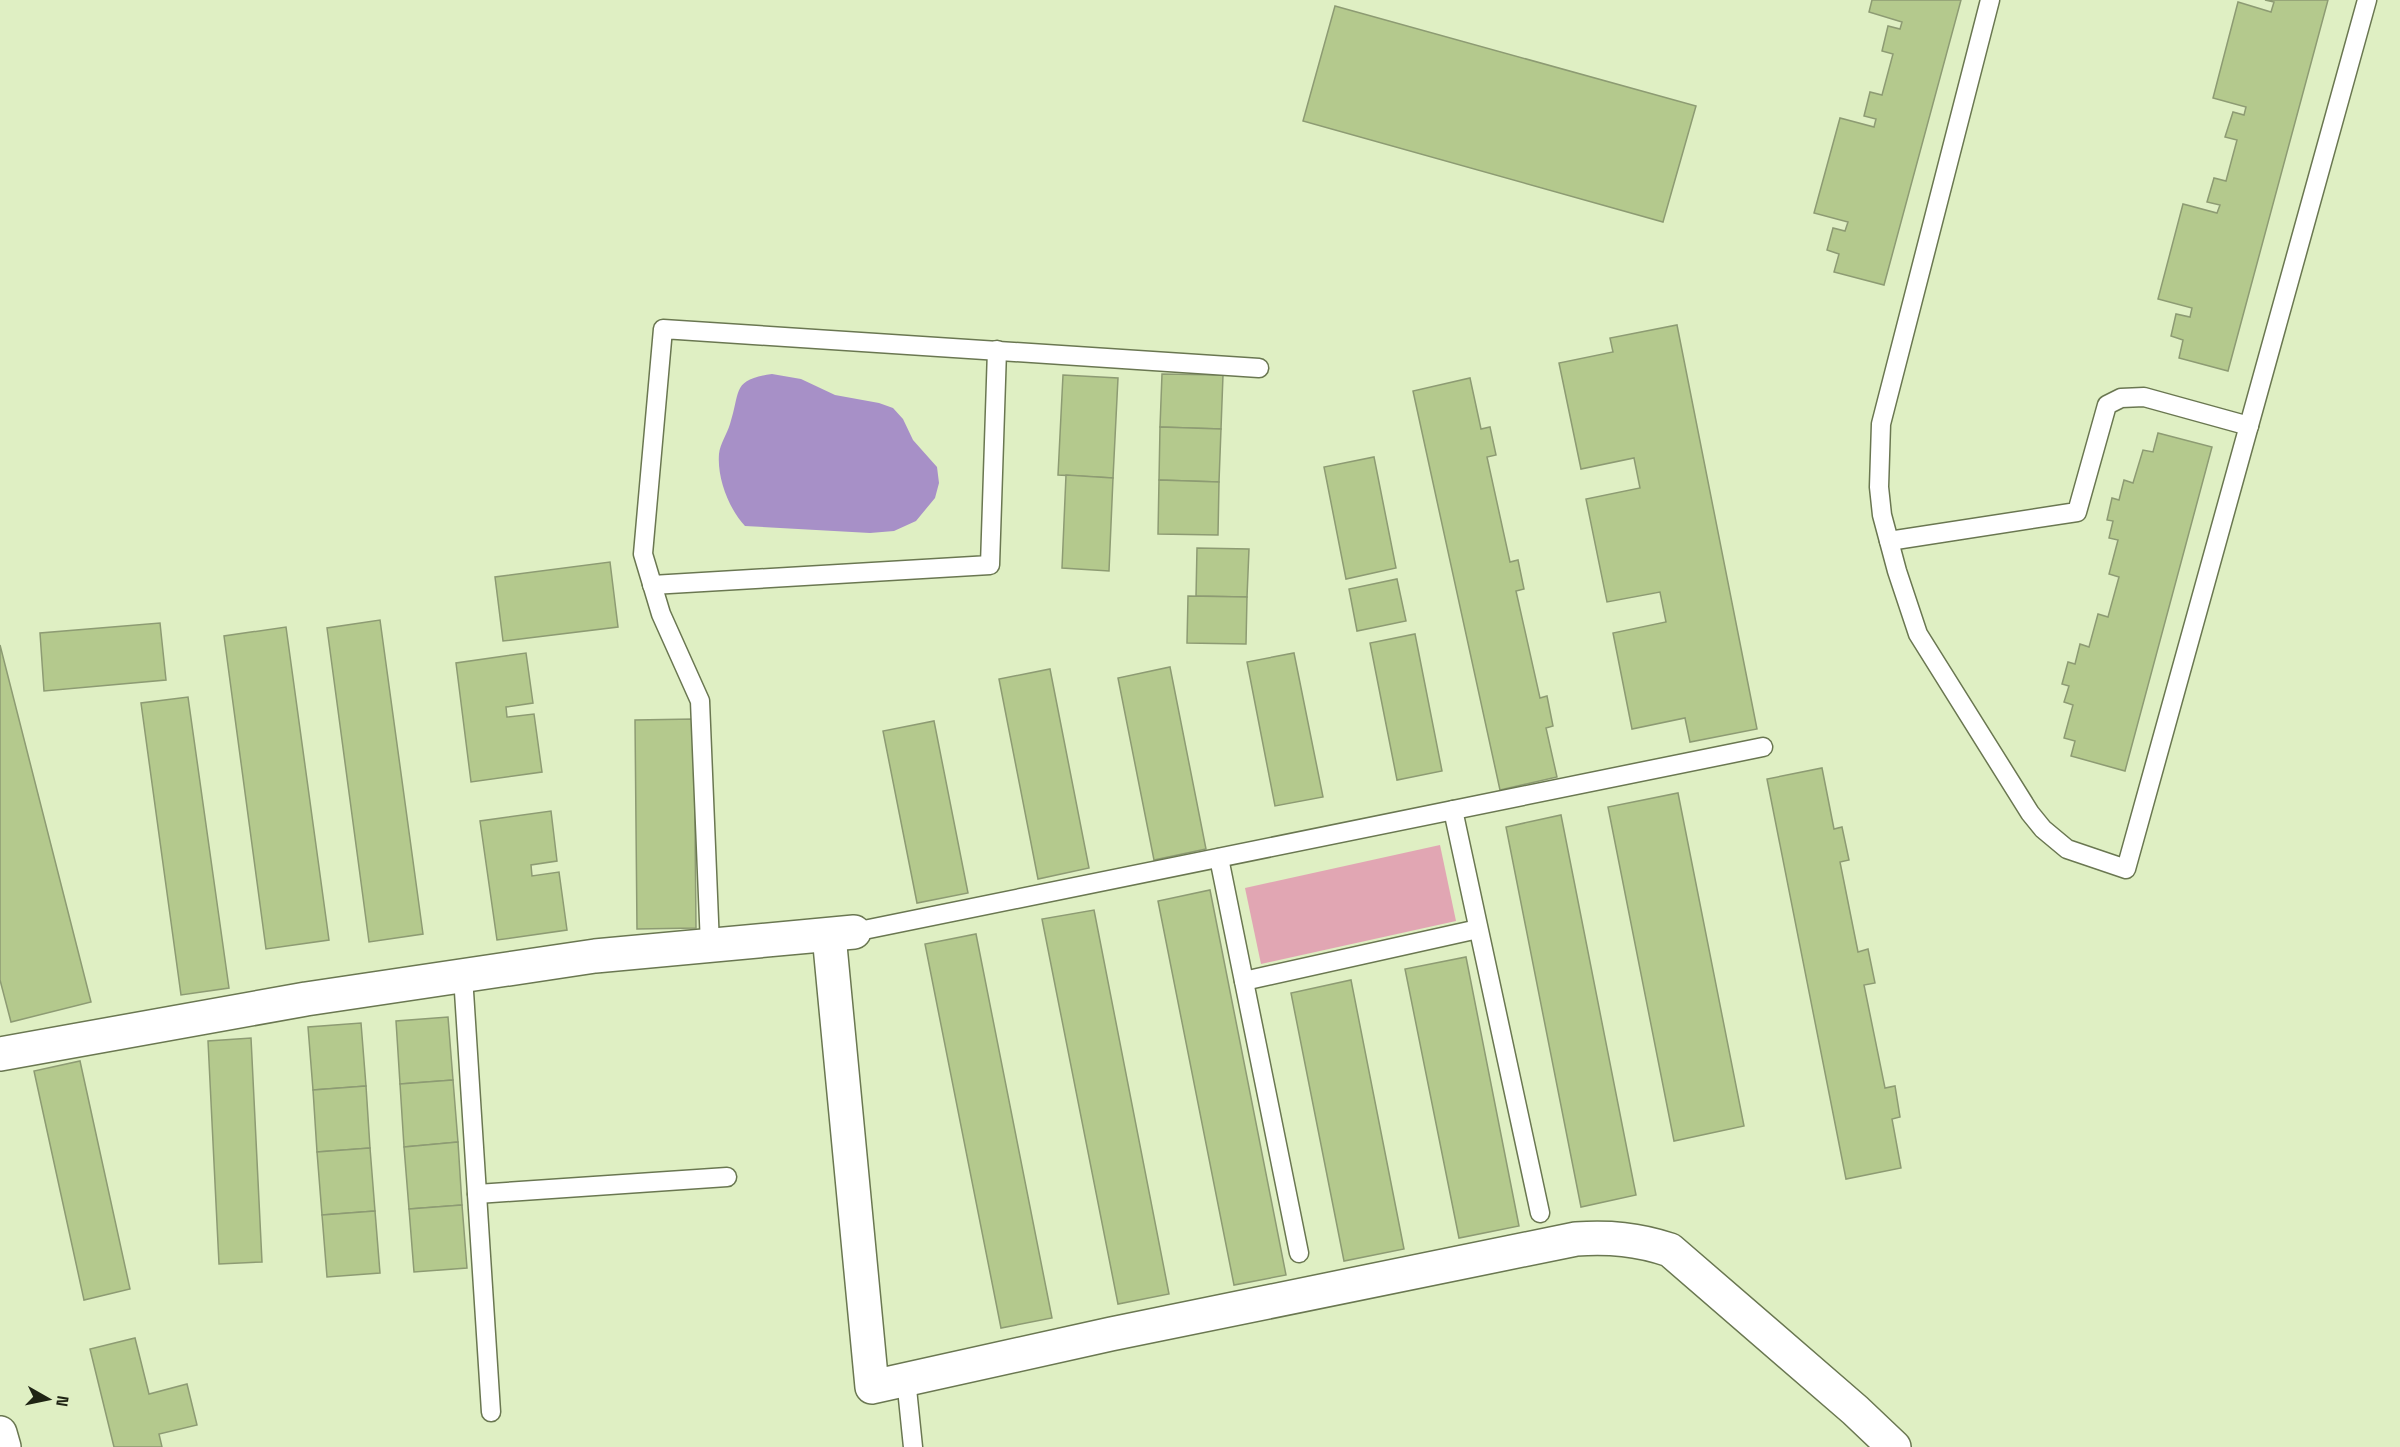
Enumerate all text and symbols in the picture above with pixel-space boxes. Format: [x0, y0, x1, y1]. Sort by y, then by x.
north arrow [18, 1369, 78, 1429]
text: N [51, 1394, 74, 1408]

